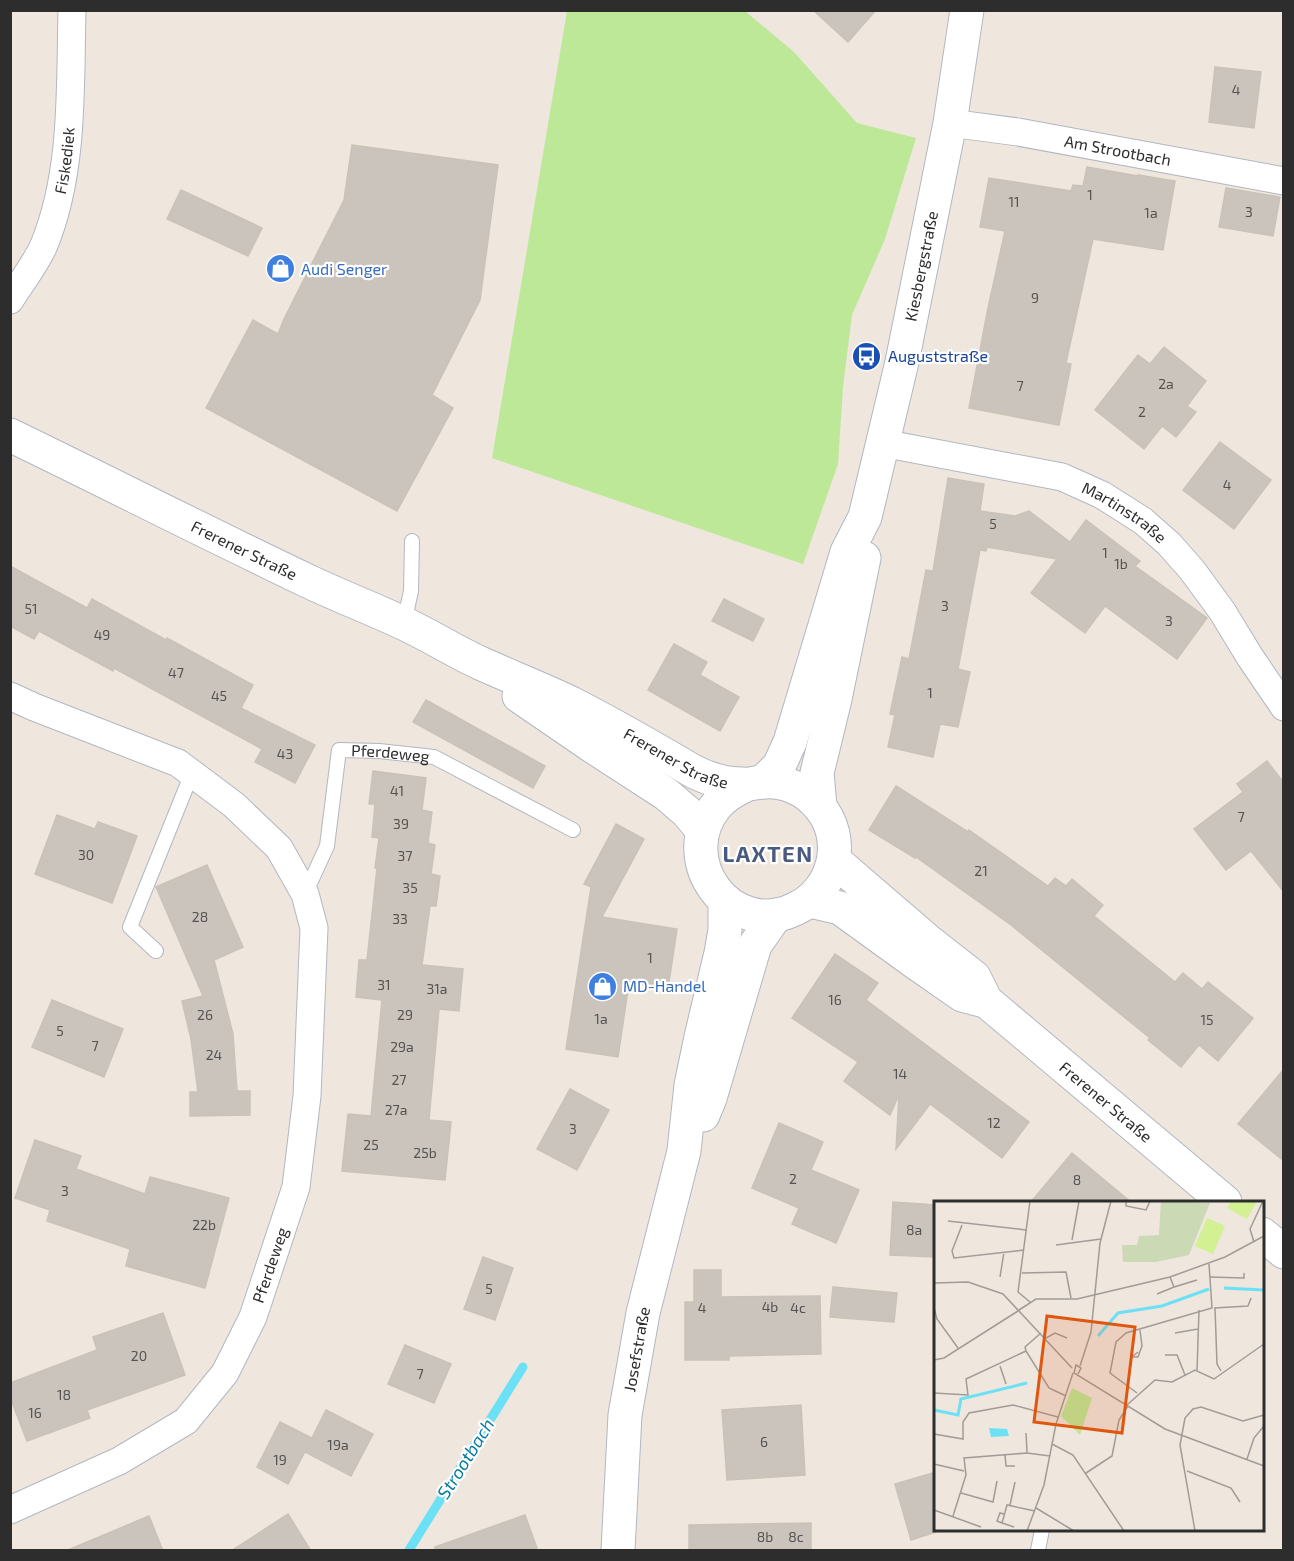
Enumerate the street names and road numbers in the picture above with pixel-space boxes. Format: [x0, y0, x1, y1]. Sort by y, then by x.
street label: Fiskediek [50, 126, 78, 196]
street label: Am Strootbach [1063, 131, 1173, 169]
street label: Kiesbergstraße [900, 209, 941, 323]
street label: Martinstraße [1079, 477, 1171, 546]
street label: Frerener Straße [188, 516, 300, 583]
street label: Frerener Straße [621, 723, 730, 792]
street label: Pferdeweg [351, 740, 431, 765]
street label: Frerener Straße [1056, 1057, 1156, 1146]
street label: Pferdeweg [248, 1224, 291, 1305]
street label: Josefstraße [619, 1304, 653, 1393]

